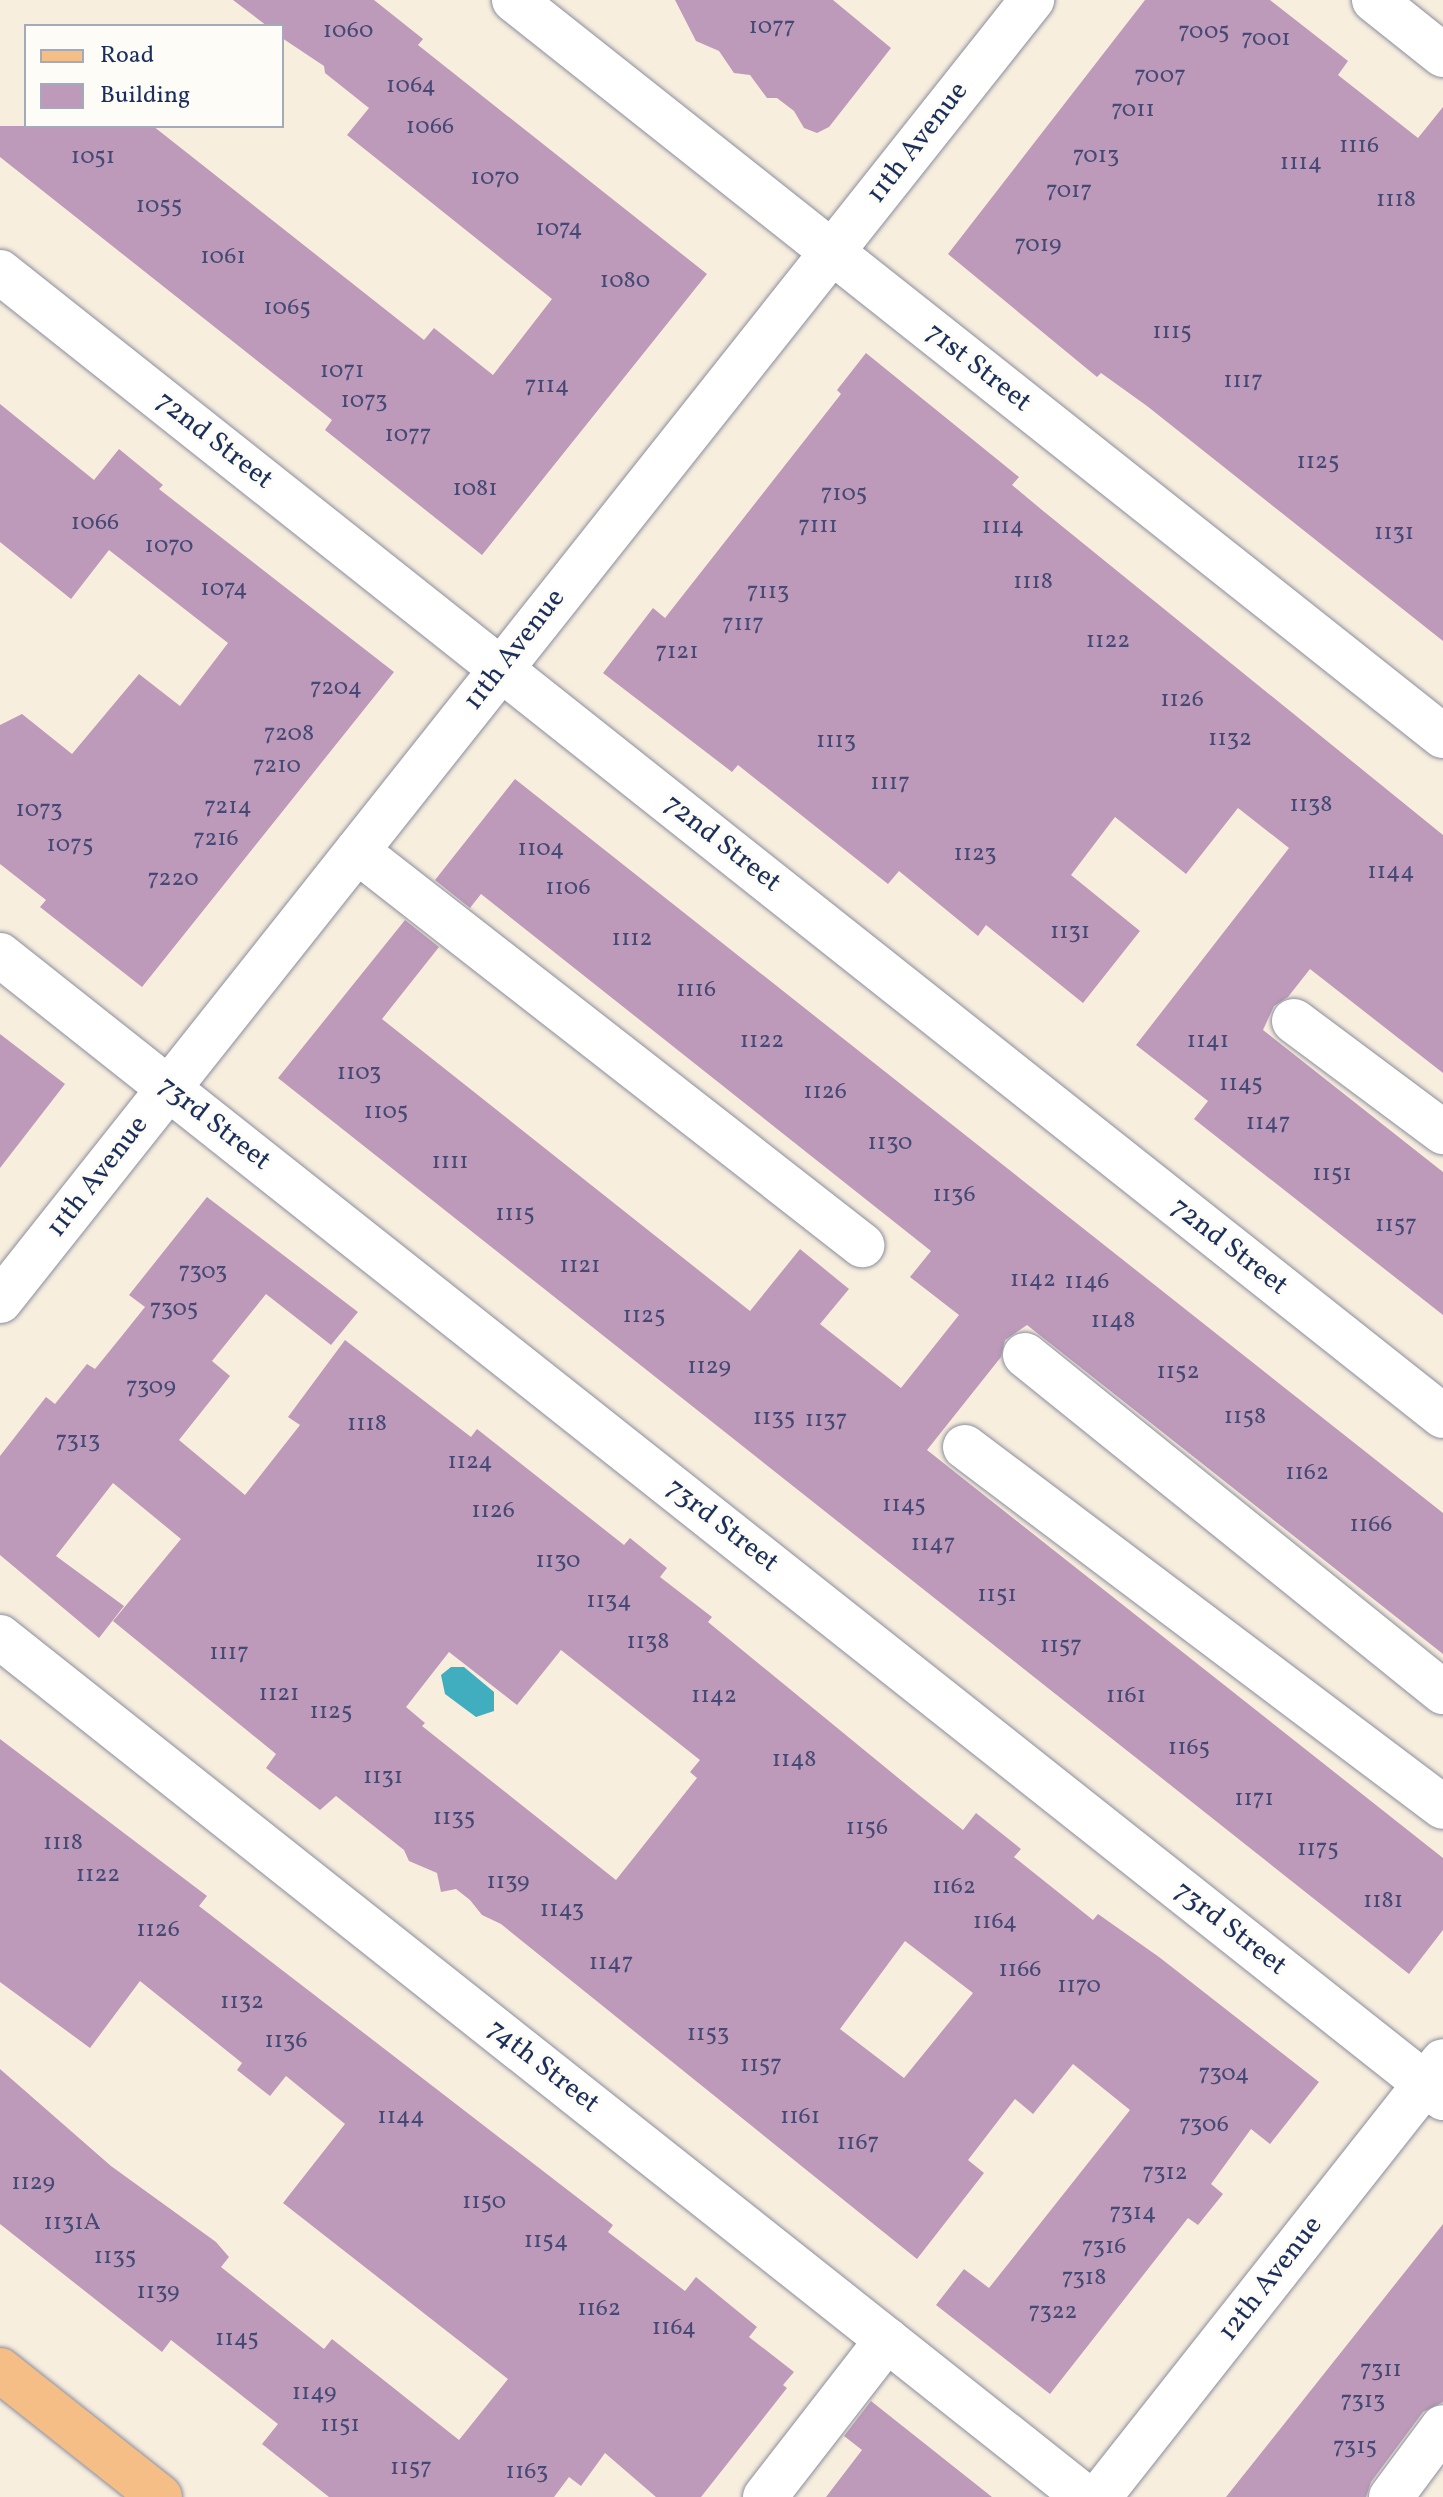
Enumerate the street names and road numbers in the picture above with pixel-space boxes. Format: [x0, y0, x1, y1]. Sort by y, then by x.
street label: 11th Avenue [860, 75, 976, 211]
street label: 71st Street [918, 316, 1038, 420]
street label: 72nd Street [149, 385, 279, 497]
street label: 11th Avenue [457, 582, 573, 718]
street label: 72nd Street [657, 788, 787, 900]
street label: 73rd Street [151, 1070, 277, 1178]
street label: 11th Avenue [40, 1109, 156, 1245]
street label: 72nd Street [1164, 1191, 1294, 1303]
street label: 73rd Street [659, 1472, 785, 1580]
street label: 73rd Street [1167, 1875, 1293, 1983]
street label: 74th Street [480, 2013, 606, 2121]
street label: 12th Avenue [1212, 2210, 1330, 2348]

